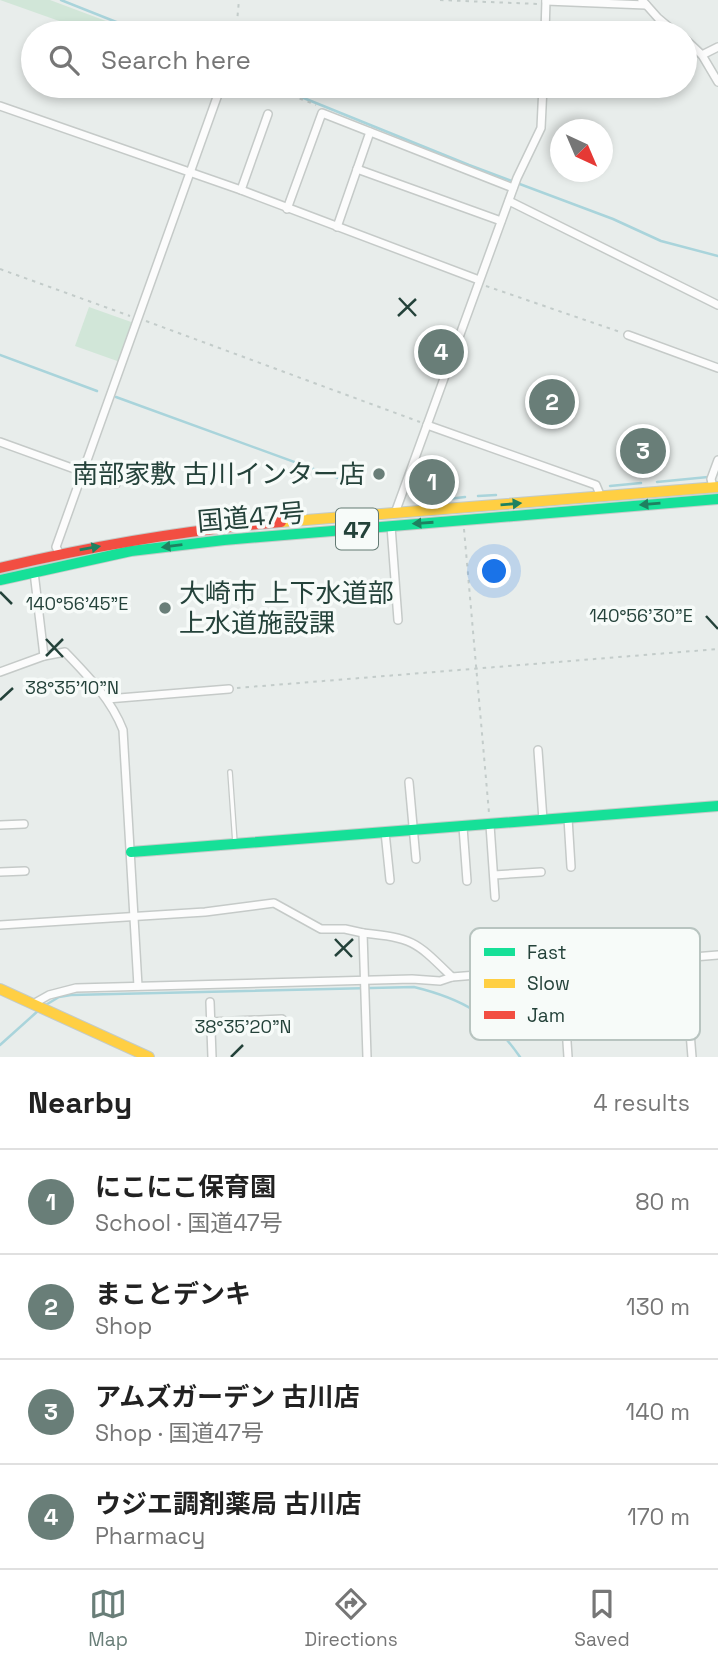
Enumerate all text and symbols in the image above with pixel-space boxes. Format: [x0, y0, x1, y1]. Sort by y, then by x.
search box [21, 21, 697, 98]
icon: search [45, 41, 83, 79]
text: Search here [101, 43, 251, 77]
north arrow [550, 119, 613, 182]
pin: 4 [418, 326, 464, 378]
pin: 2 [529, 376, 575, 428]
pin: 3 [620, 425, 666, 477]
pin: 1 [409, 456, 455, 508]
place label: 南部家敷 古川インター店 [72, 457, 365, 491]
marker: 南部家敷 古川インター店 [371, 466, 387, 482]
street label: 国道47号 [196, 495, 306, 539]
one-way arrow [501, 498, 523, 509]
one-way arrow [639, 499, 661, 510]
road number: 47 [336, 508, 378, 550]
one-way arrow [412, 518, 434, 529]
one-way arrow [161, 541, 183, 552]
one-way arrow [79, 542, 101, 553]
your location [477, 554, 511, 588]
place label: 大崎市 上下水道部 上水道施設課 [179, 576, 394, 640]
text: 140°56'45"E [26, 592, 128, 615]
marker: 大崎市 上下水道部 上水道施設課 [157, 600, 173, 616]
text: 140°56'30"E [589, 604, 693, 627]
text: 38°35'10"N [25, 676, 119, 699]
legend [470, 928, 700, 1040]
text: Fast [527, 940, 567, 965]
text: Slow [527, 971, 570, 996]
text: Jam [527, 1003, 565, 1028]
text: 38°35'20"N [194, 1015, 292, 1038]
text: Nearby [28, 1083, 132, 1122]
text: 4 results [593, 1088, 690, 1118]
text: にこにこ保育園 [95, 1170, 276, 1204]
text: 1 [46, 1187, 56, 1217]
text: 80 m [635, 1187, 690, 1217]
text: School · 国道47号 [95, 1208, 283, 1238]
text: まことデンキ [95, 1277, 251, 1311]
text: 2 [44, 1292, 58, 1322]
text: 130 m [626, 1292, 690, 1322]
text: Shop [95, 1311, 152, 1341]
text: アムズガーデン 古川店 [95, 1380, 360, 1414]
text: 3 [44, 1397, 58, 1427]
text: 140 m [626, 1397, 690, 1427]
text: Shop · 国道47号 [95, 1418, 264, 1448]
text: ウジエ調剤薬局 古川店 [95, 1487, 362, 1521]
text: 4 [44, 1502, 58, 1532]
text: 170 m [627, 1502, 690, 1532]
text: Pharmacy [95, 1521, 205, 1551]
tab: Map [88, 1585, 128, 1652]
tab: Directions [305, 1585, 398, 1652]
tab: Saved [574, 1585, 630, 1652]

